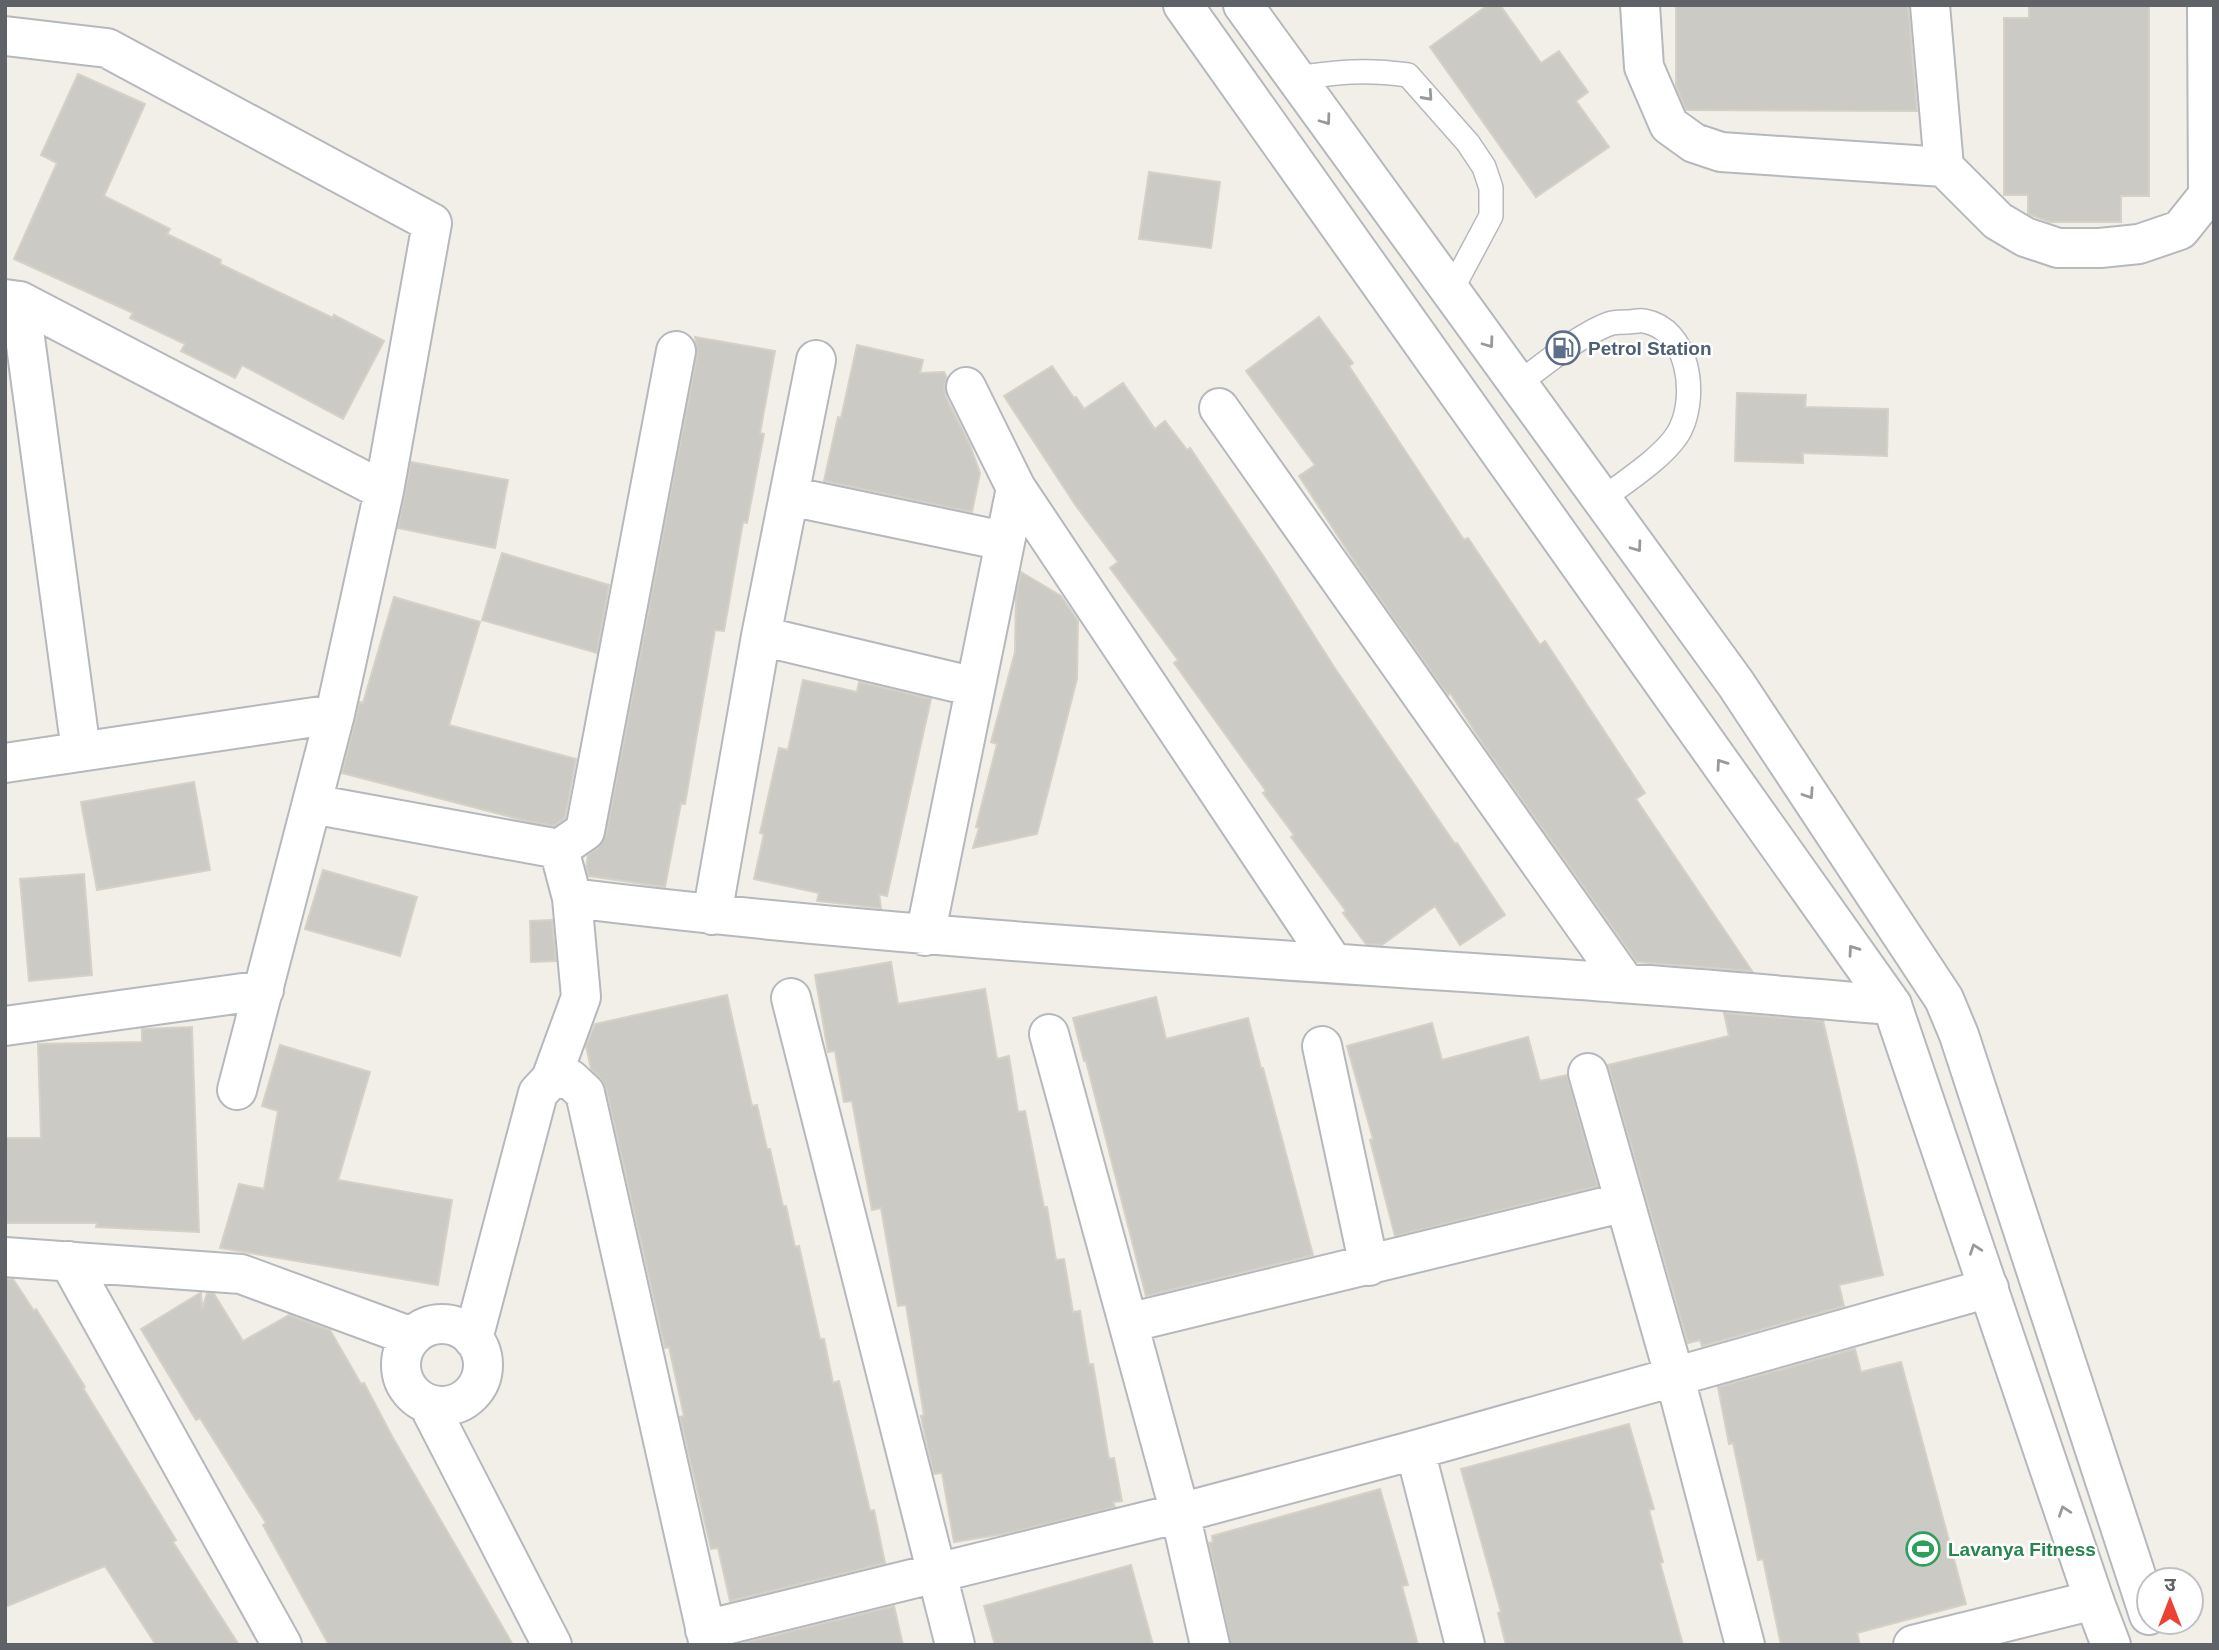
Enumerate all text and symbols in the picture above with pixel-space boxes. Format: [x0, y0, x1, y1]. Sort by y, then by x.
one-way arrow [1420, 88, 1432, 101]
one-way arrow [1318, 112, 1330, 125]
fuel station icon: Petrol Station [1544, 329, 1582, 367]
one-way arrow [1481, 335, 1493, 348]
place label: Petrol Station [1588, 338, 1712, 359]
one-way arrow [1629, 539, 1641, 552]
one-way arrow [1717, 759, 1730, 772]
one-way arrow [1801, 786, 1814, 799]
one-way arrow [1849, 945, 1861, 958]
one-way arrow [1969, 1243, 1983, 1256]
one-way arrow [2058, 1505, 2072, 1518]
sports icon: Lavanya Fitness [1904, 1530, 1942, 1568]
place label: Lavanya Fitness [1948, 1539, 2096, 1560]
north arrow [2135, 1566, 2205, 1636]
text: उ [2164, 1574, 2176, 1595]

